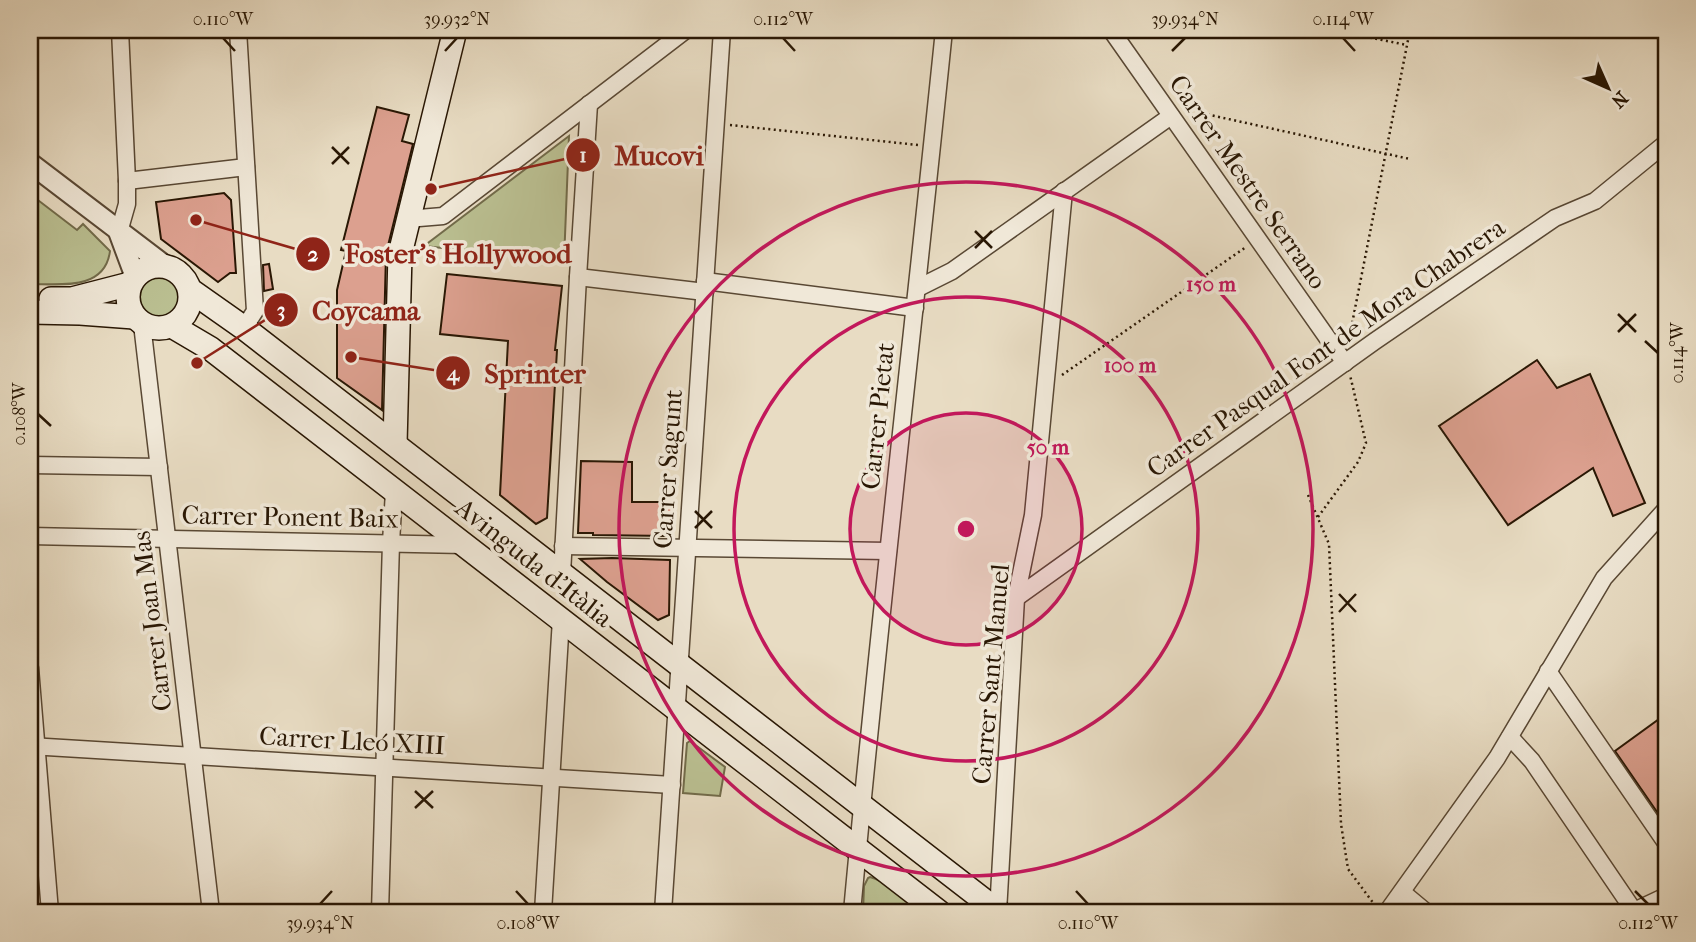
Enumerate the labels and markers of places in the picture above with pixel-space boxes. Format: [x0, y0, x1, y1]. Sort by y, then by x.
callout: Mucovi [565, 131, 718, 180]
callout: Foster's Hollywood [295, 229, 585, 278]
callout: Coycama [263, 285, 434, 334]
callout: Sprinter [435, 348, 600, 397]
centre of rings [954, 517, 978, 541]

